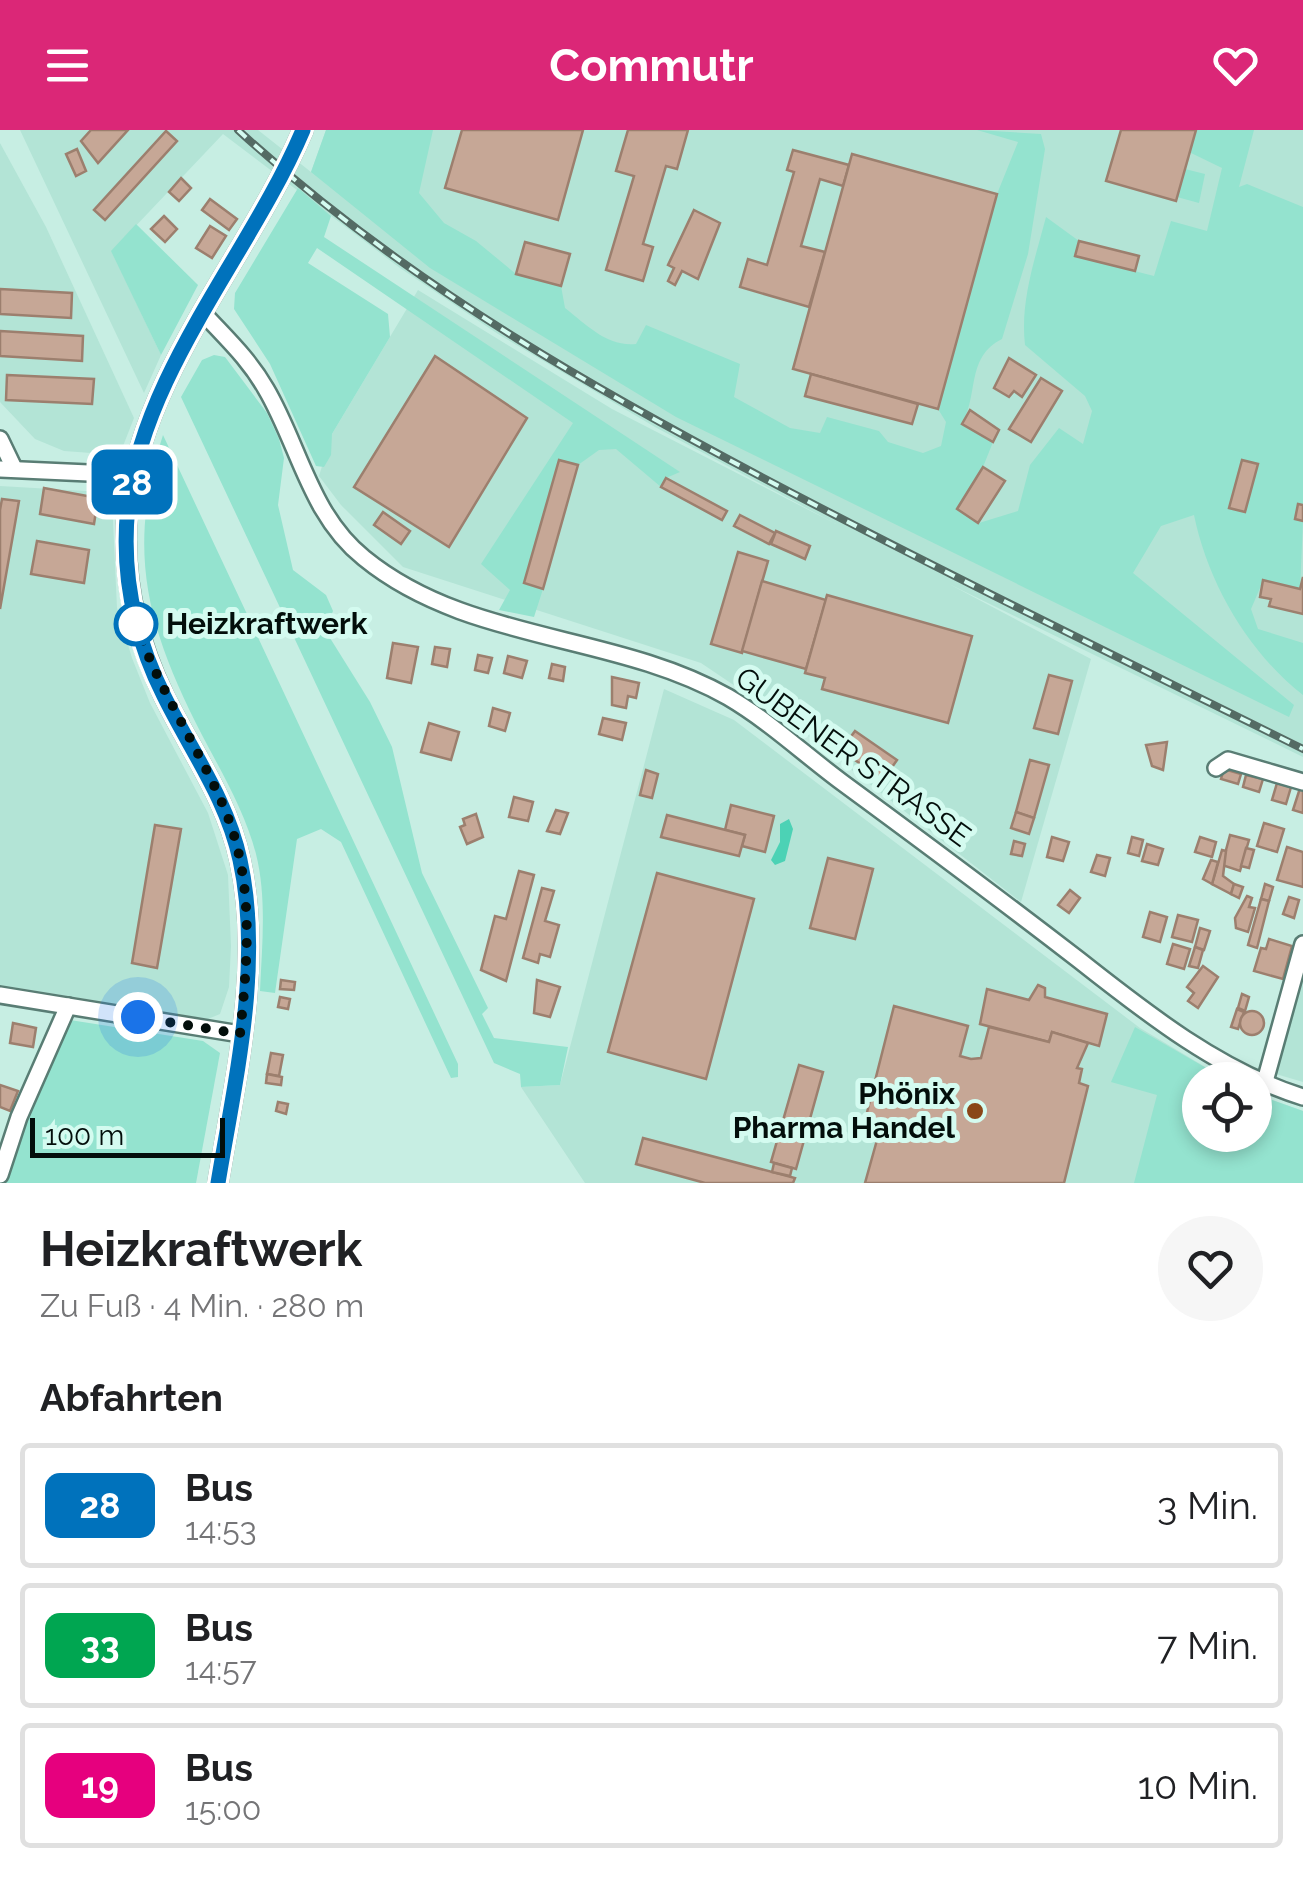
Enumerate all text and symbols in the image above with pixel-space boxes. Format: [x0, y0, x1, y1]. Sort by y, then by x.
icon: menu [40, 38, 95, 93]
icon: heart [1208, 38, 1263, 93]
text: Commutr [549, 39, 754, 92]
line badge: 28 [87, 450, 177, 514]
text: 28 [112, 462, 152, 503]
marker: Heizkraftwerk [115, 603, 157, 645]
place label: Heizkraftwerk [166, 606, 368, 641]
street label: GUBENER STRASSE [729, 660, 978, 854]
your location [113, 992, 163, 1042]
map controls [1182, 1062, 1272, 1152]
button: locate [1182, 1062, 1272, 1152]
place label: Phönix Pharma Handel [733, 1076, 955, 1145]
marker: Phönix Pharma Handel [964, 1100, 986, 1122]
scale bar [30, 1113, 225, 1158]
text: 100 m [45, 1119, 124, 1152]
button: heart [1158, 1216, 1263, 1321]
text: Heizkraftwerk [40, 1221, 362, 1277]
text: Zu Fuß · 4 Min. · 280 m [40, 1287, 364, 1324]
text: Abfahrten [40, 1375, 223, 1420]
text: Bus [185, 1465, 253, 1510]
text: 3 Min. [1157, 1483, 1258, 1528]
text: 28 [80, 1485, 120, 1526]
text: 14:53 [185, 1510, 257, 1547]
text: Bus [185, 1605, 253, 1650]
text: 7 Min. [1157, 1623, 1258, 1668]
text: 33 [80, 1625, 120, 1666]
text: 14:57 [185, 1650, 257, 1687]
text: Bus [185, 1745, 253, 1790]
text: 10 Min. [1138, 1763, 1258, 1808]
text: 19 [81, 1765, 119, 1806]
text: 15:00 [185, 1790, 261, 1827]

